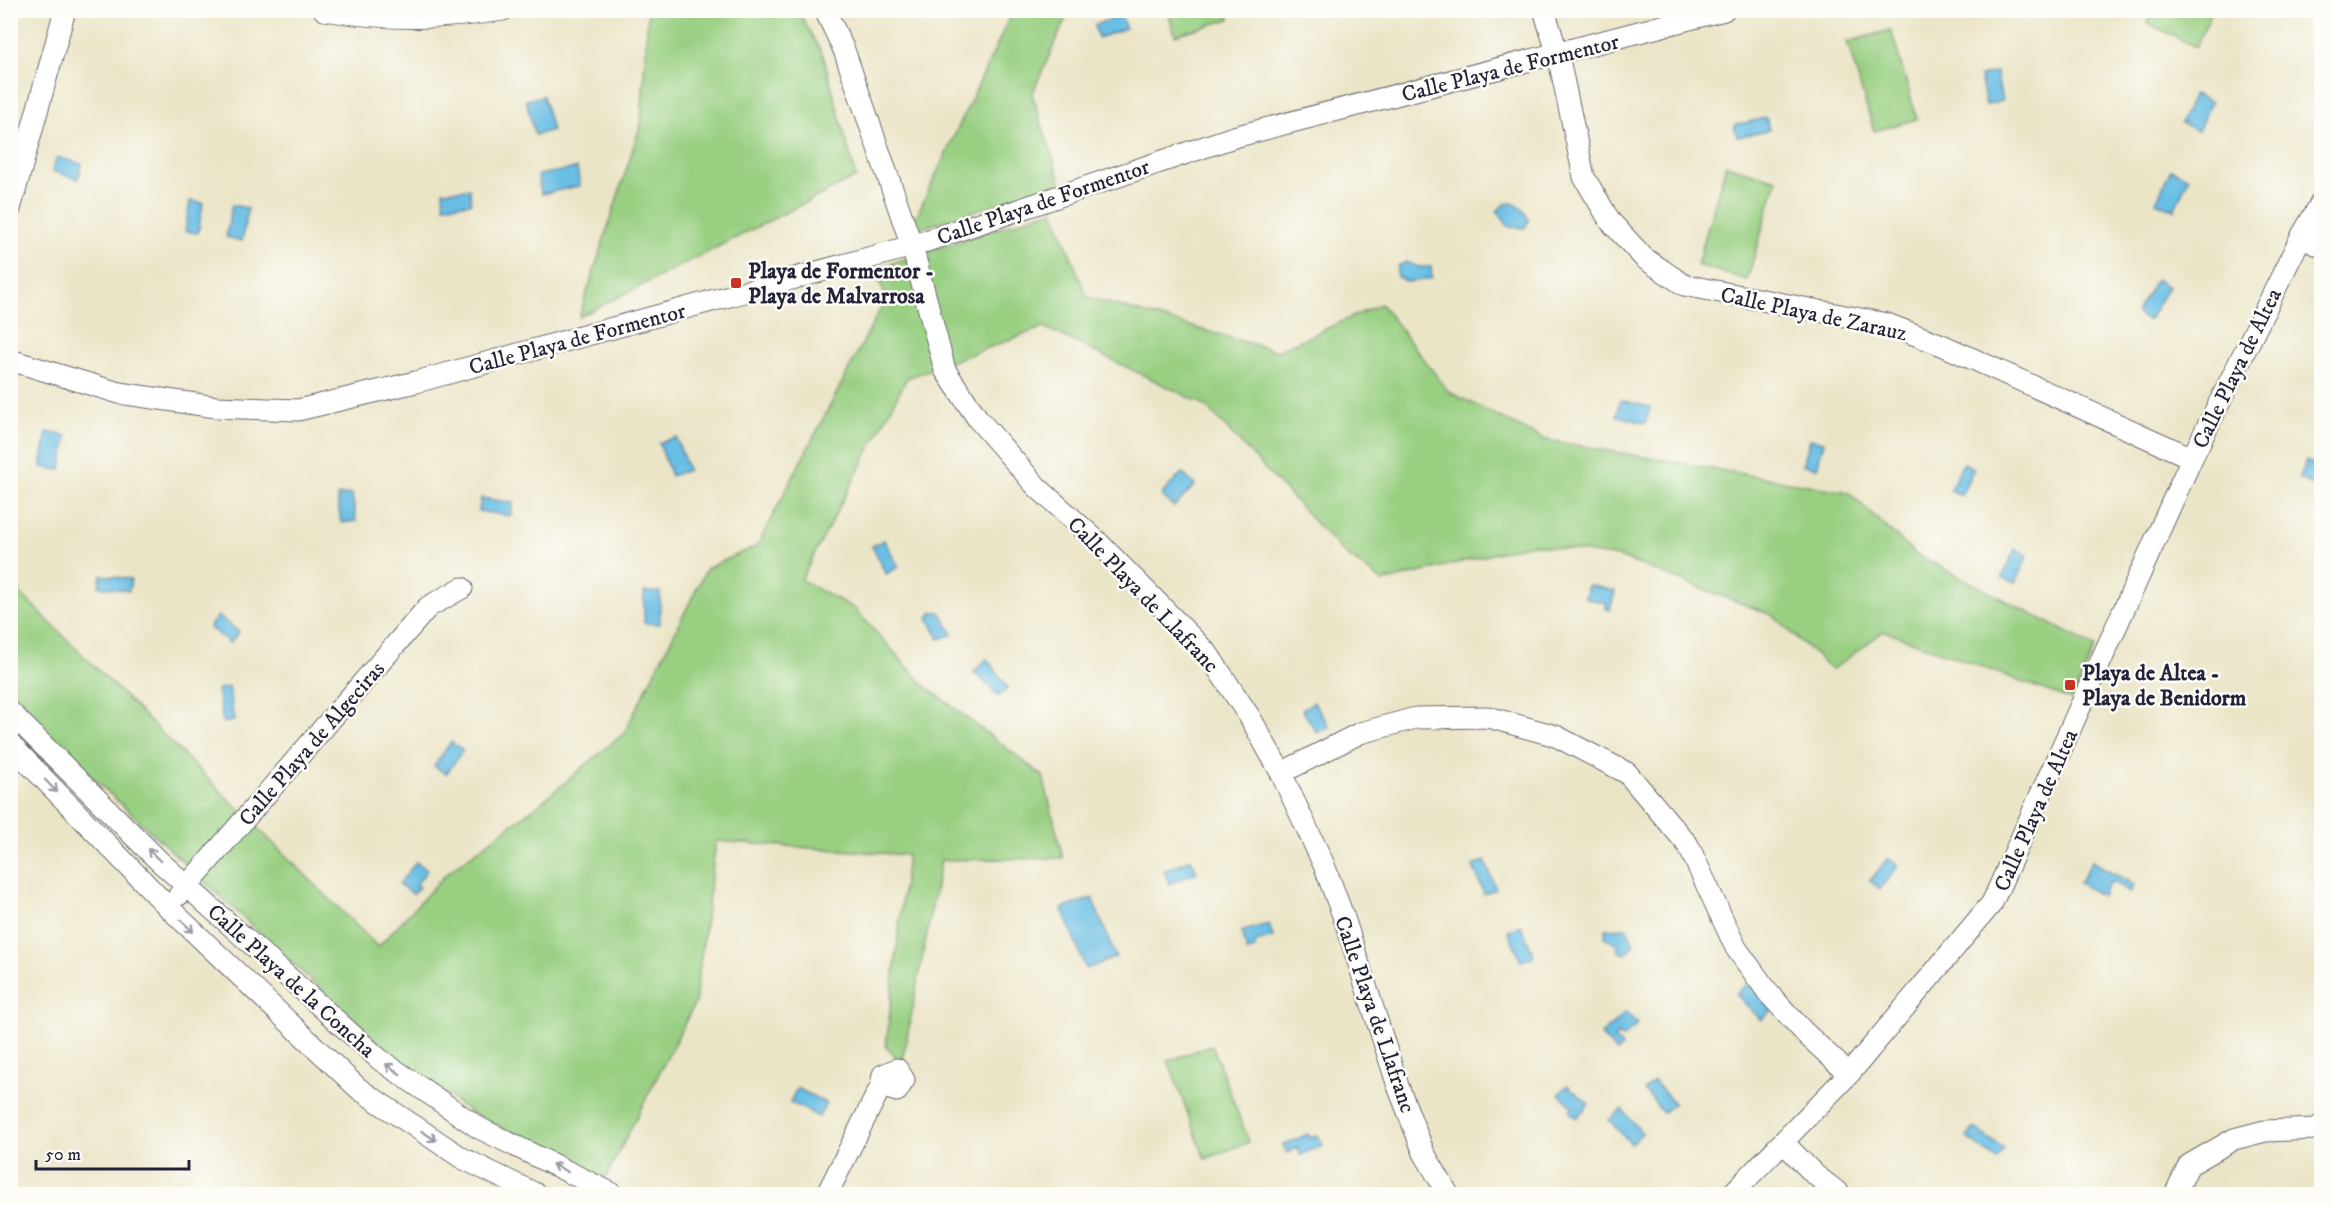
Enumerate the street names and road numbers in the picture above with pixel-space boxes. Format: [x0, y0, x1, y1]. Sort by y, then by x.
street label: Calle Playa de Formentor [1399, 28, 1623, 109]
street label: Calle Playa de Formentor [934, 153, 1154, 252]
street label: Calle Playa de Zarauz [1718, 282, 1910, 348]
street label: Calle Playa de Altea [2187, 284, 2288, 453]
street label: Calle Playa de Formentor [466, 297, 689, 381]
street label: Calle Playa de Llafranc [1062, 511, 1224, 679]
street label: Calle Playa de Algeciras [233, 656, 391, 832]
street label: Calle Playa de Altea [1988, 725, 2085, 896]
street label: Calle Playa de la Concha [202, 899, 381, 1064]
street label: Calle Playa de Llafranc [1328, 913, 1421, 1116]

